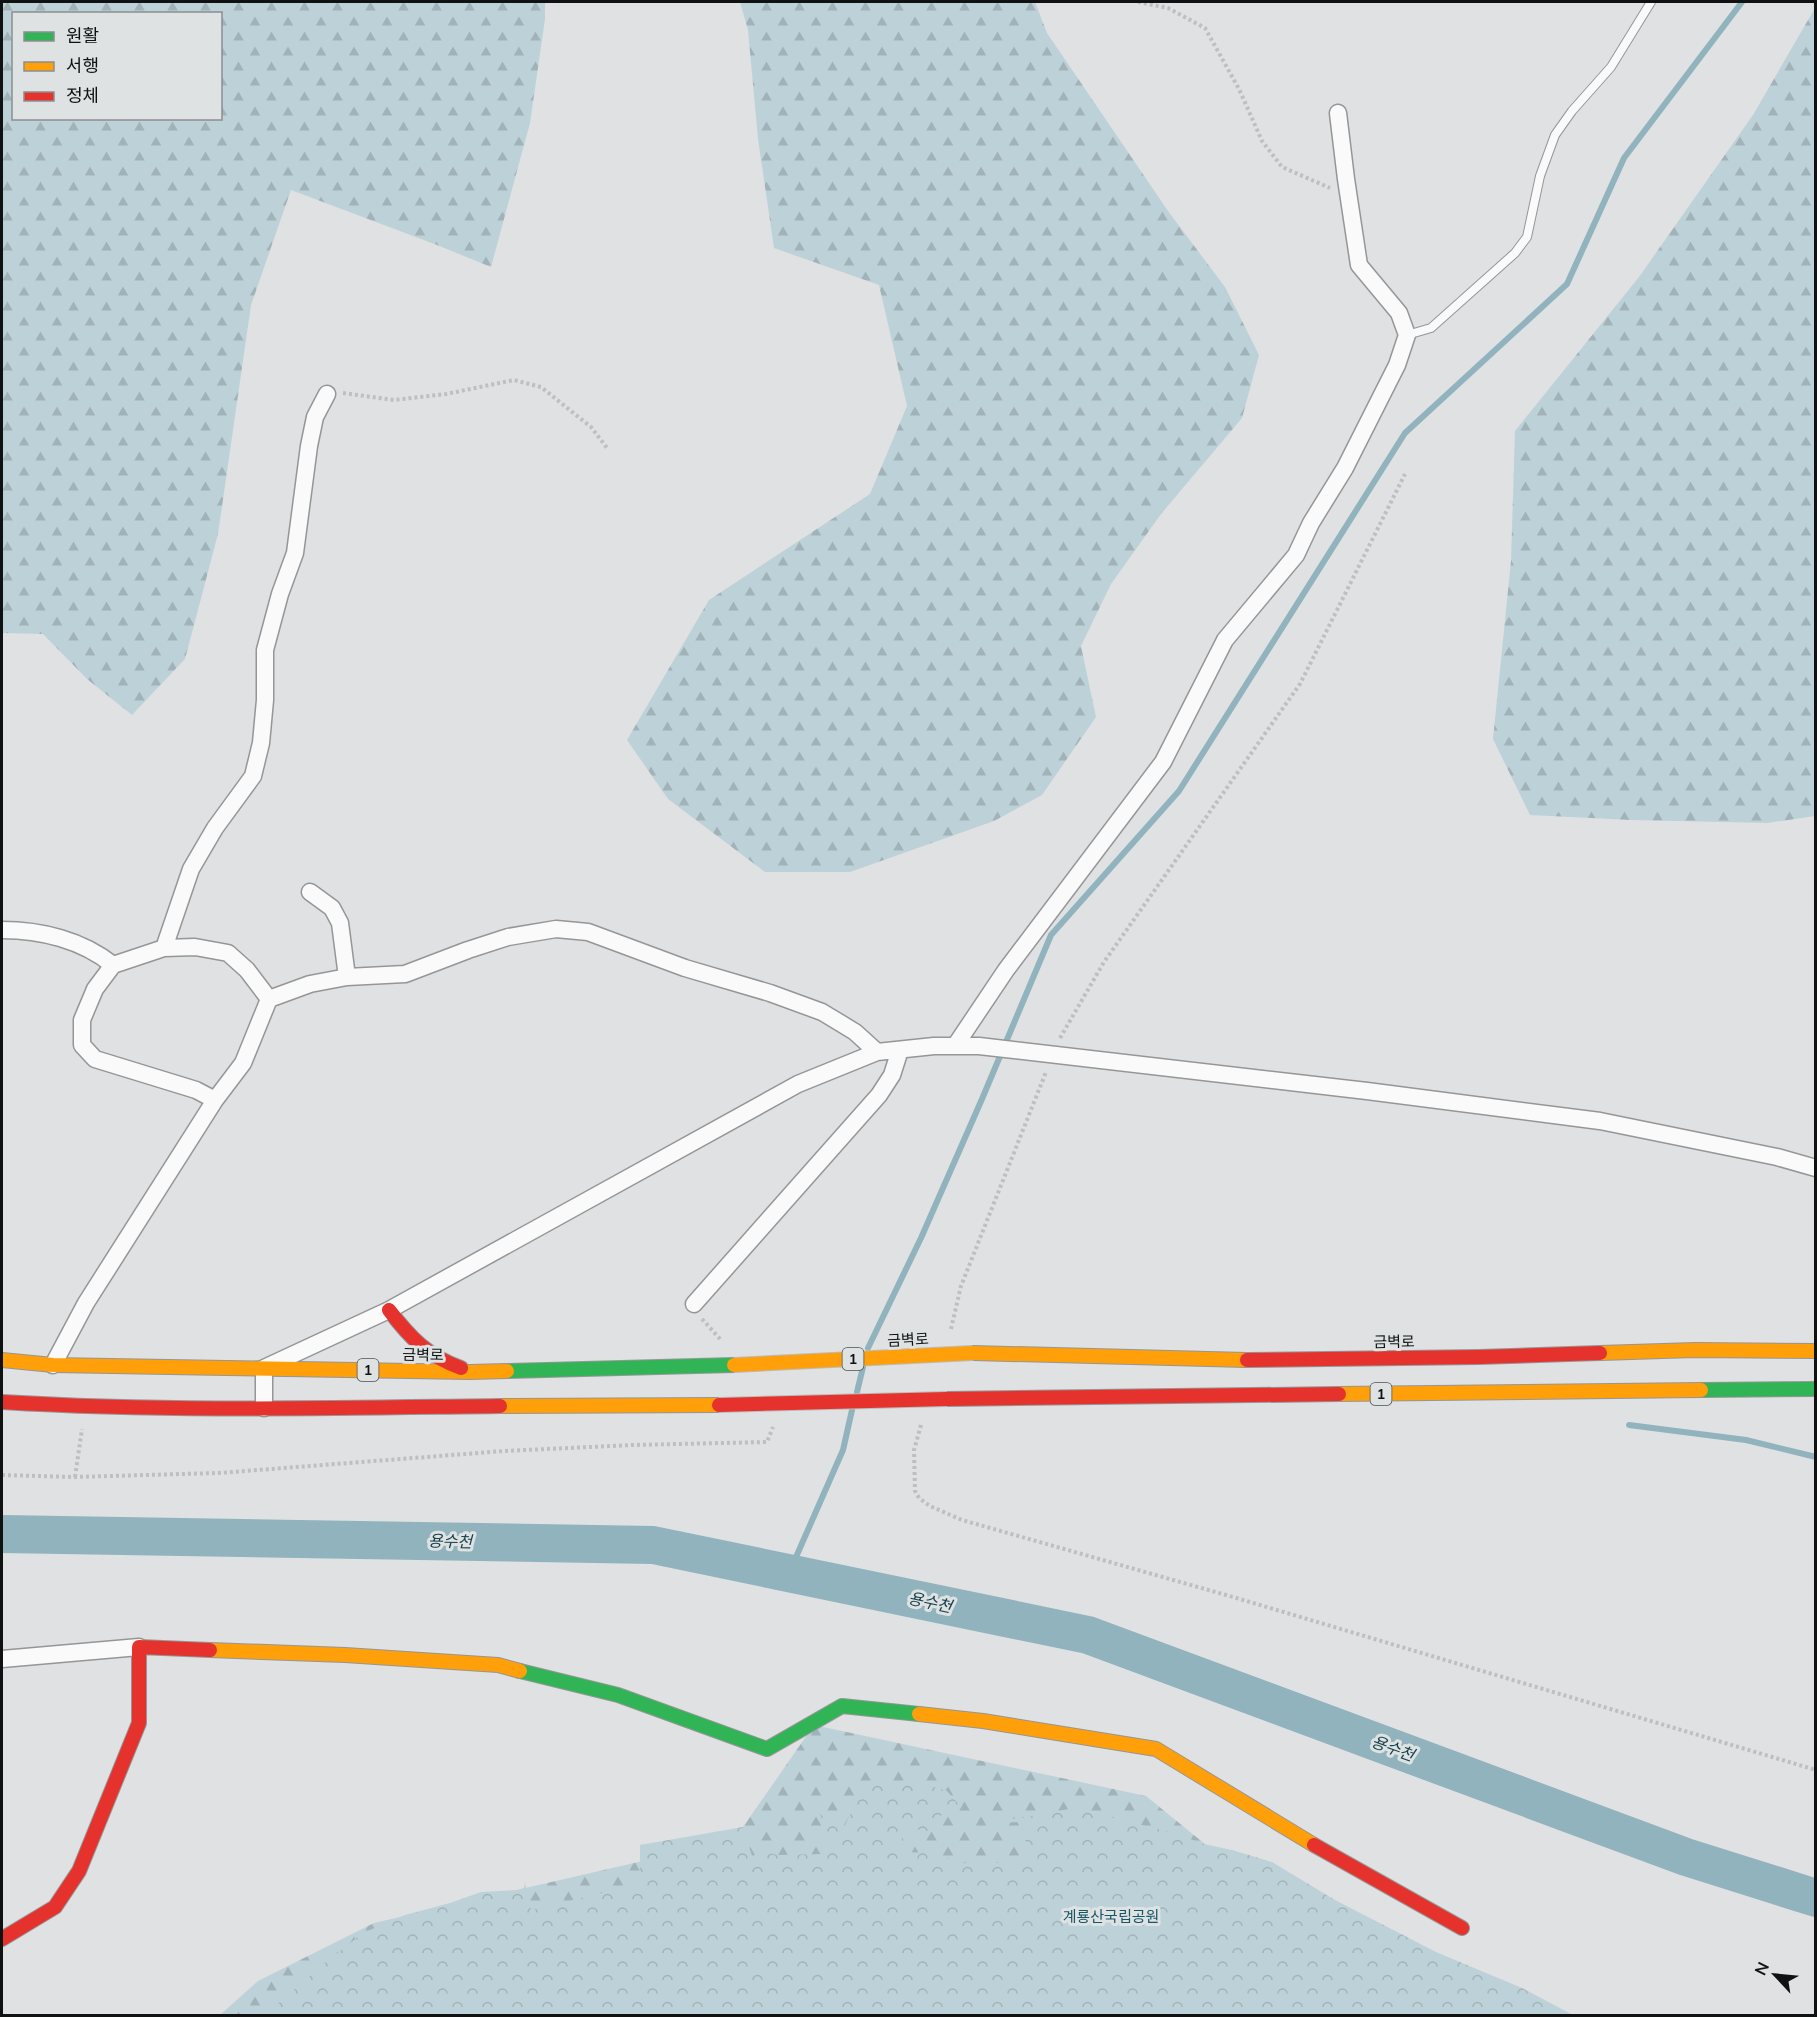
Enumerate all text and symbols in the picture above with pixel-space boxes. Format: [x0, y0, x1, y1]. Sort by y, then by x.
legend [12, 12, 222, 120]
text: 원활 [66, 24, 99, 47]
text: 서행 [66, 54, 99, 77]
text: 정체 [66, 84, 99, 107]
street label: 금벽로 [887, 1329, 929, 1350]
street label: 금벽로 [1373, 1332, 1415, 1351]
street label: 금벽로 [402, 1345, 444, 1364]
road number: 1 [842, 1348, 864, 1370]
road number: 1 [358, 1359, 378, 1381]
road number: 1 [1370, 1383, 1392, 1405]
water label: 용수천 [428, 1531, 475, 1551]
water label: 용수천 [906, 1588, 956, 1617]
water label: 용수천 [1369, 1731, 1419, 1766]
park label: 계룡산국립공원 [1063, 1907, 1159, 1926]
north arrow [1745, 1945, 1805, 2005]
text: N [1750, 1959, 1773, 1978]

